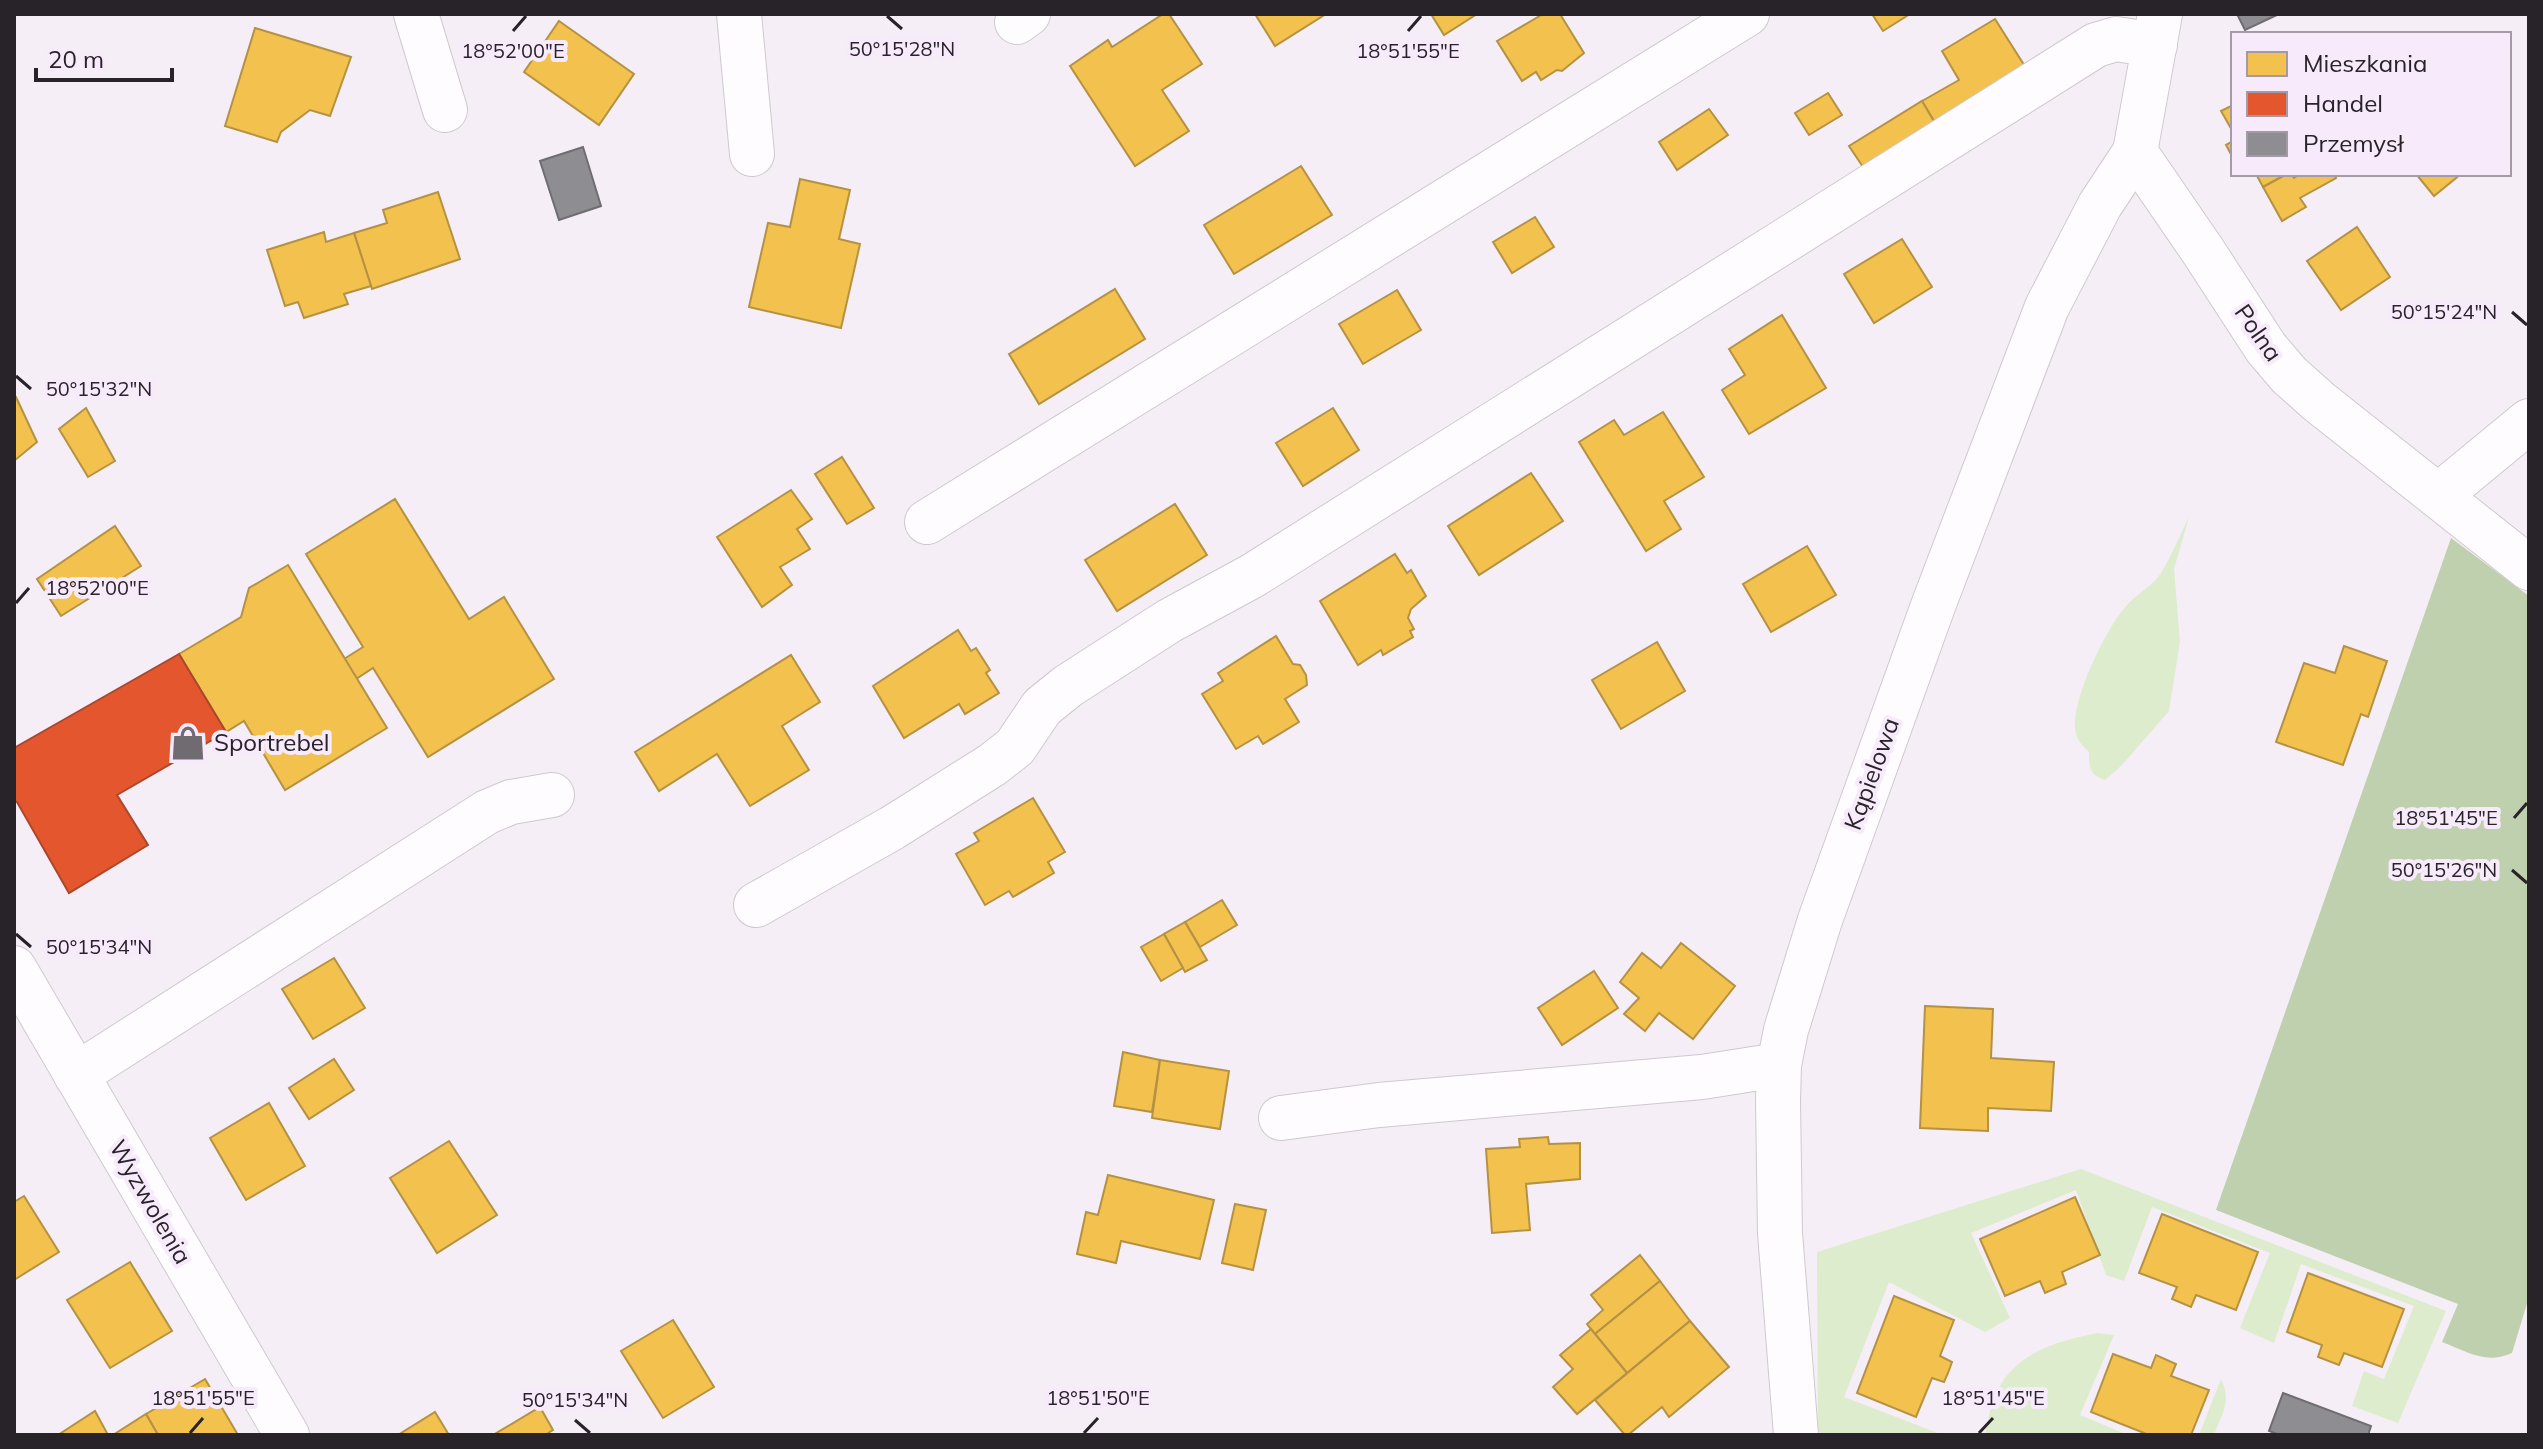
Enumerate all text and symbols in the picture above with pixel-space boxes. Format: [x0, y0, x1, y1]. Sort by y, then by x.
scale bar [36, 32, 172, 82]
legend [2231, 32, 2511, 176]
text: 50°15'28"N [849, 36, 955, 61]
text: 18°52'00"E [461, 38, 565, 63]
text: 18°51'55"E [1356, 38, 1460, 63]
text: 20 m [48, 44, 104, 74]
text: Mieszkania [2303, 48, 2427, 78]
text: Handel [2303, 88, 2383, 118]
text: Przemysł [2303, 128, 2405, 158]
street label: Polna [2228, 298, 2289, 367]
text: 50°15'24"N [2391, 299, 2497, 324]
text: 50°15'32"N [46, 376, 152, 401]
text: 18°52'00"E [45, 575, 149, 600]
street label: Kąpielowa [1837, 714, 1905, 834]
shop icon: Sportrebel [169, 724, 207, 762]
place label: Sportrebel [214, 727, 330, 757]
text: 18°51'45"E [2394, 805, 2498, 830]
text: 50°15'26"N [2391, 857, 2497, 882]
text: 50°15'34"N [46, 934, 152, 959]
street label: Wyzwolenia [103, 1134, 198, 1269]
text: 18°51'55"E [151, 1385, 255, 1410]
text: 18°51'50"E [1046, 1385, 1150, 1410]
text: 18°51'45"E [1941, 1385, 2045, 1410]
text: 50°15'34"N [522, 1387, 628, 1412]

